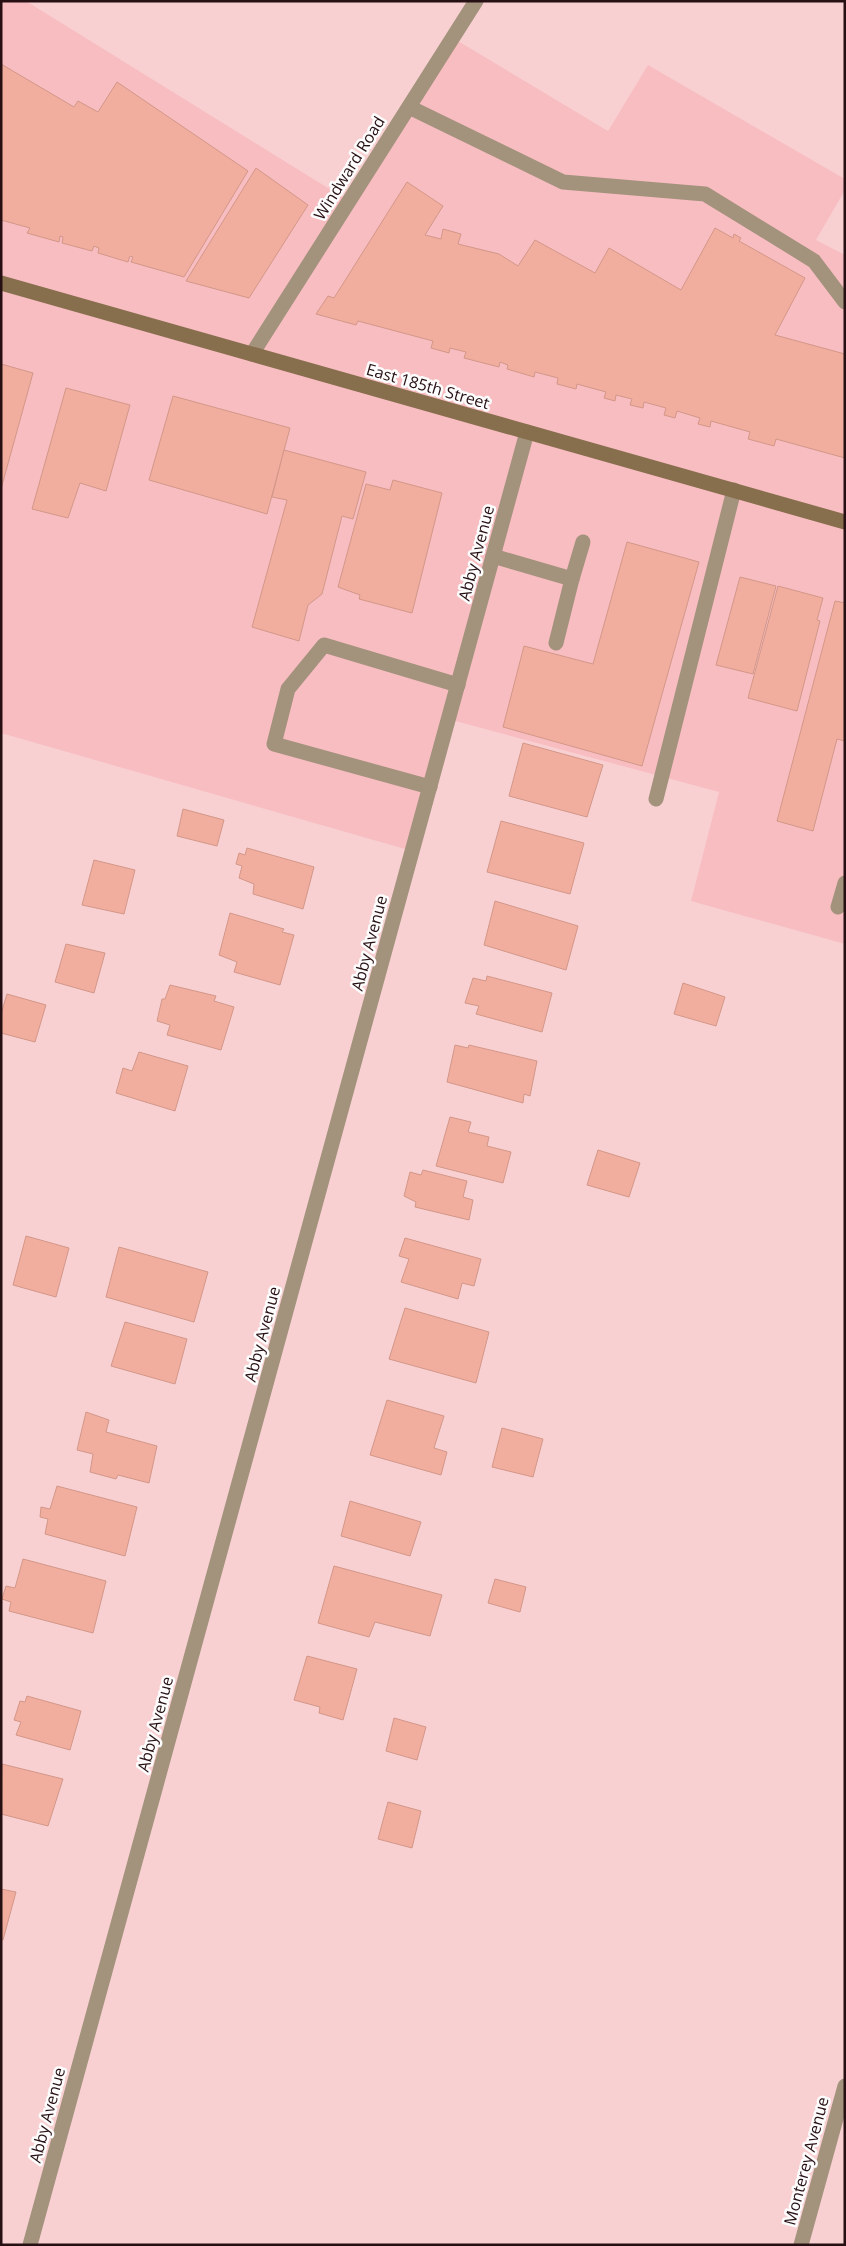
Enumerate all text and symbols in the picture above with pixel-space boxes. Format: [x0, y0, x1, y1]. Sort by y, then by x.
street label: Windward Road [308, 112, 390, 224]
street label: East 185th Street [364, 358, 492, 414]
street label: Abby Avenue [453, 503, 499, 603]
street label: Abby Avenue [346, 893, 392, 993]
street label: Abby Avenue [239, 1284, 285, 1384]
street label: Abby Avenue [132, 1674, 178, 1774]
street label: Abby Avenue [24, 2065, 70, 2165]
street label: Monterey Avenue [778, 2094, 834, 2228]

